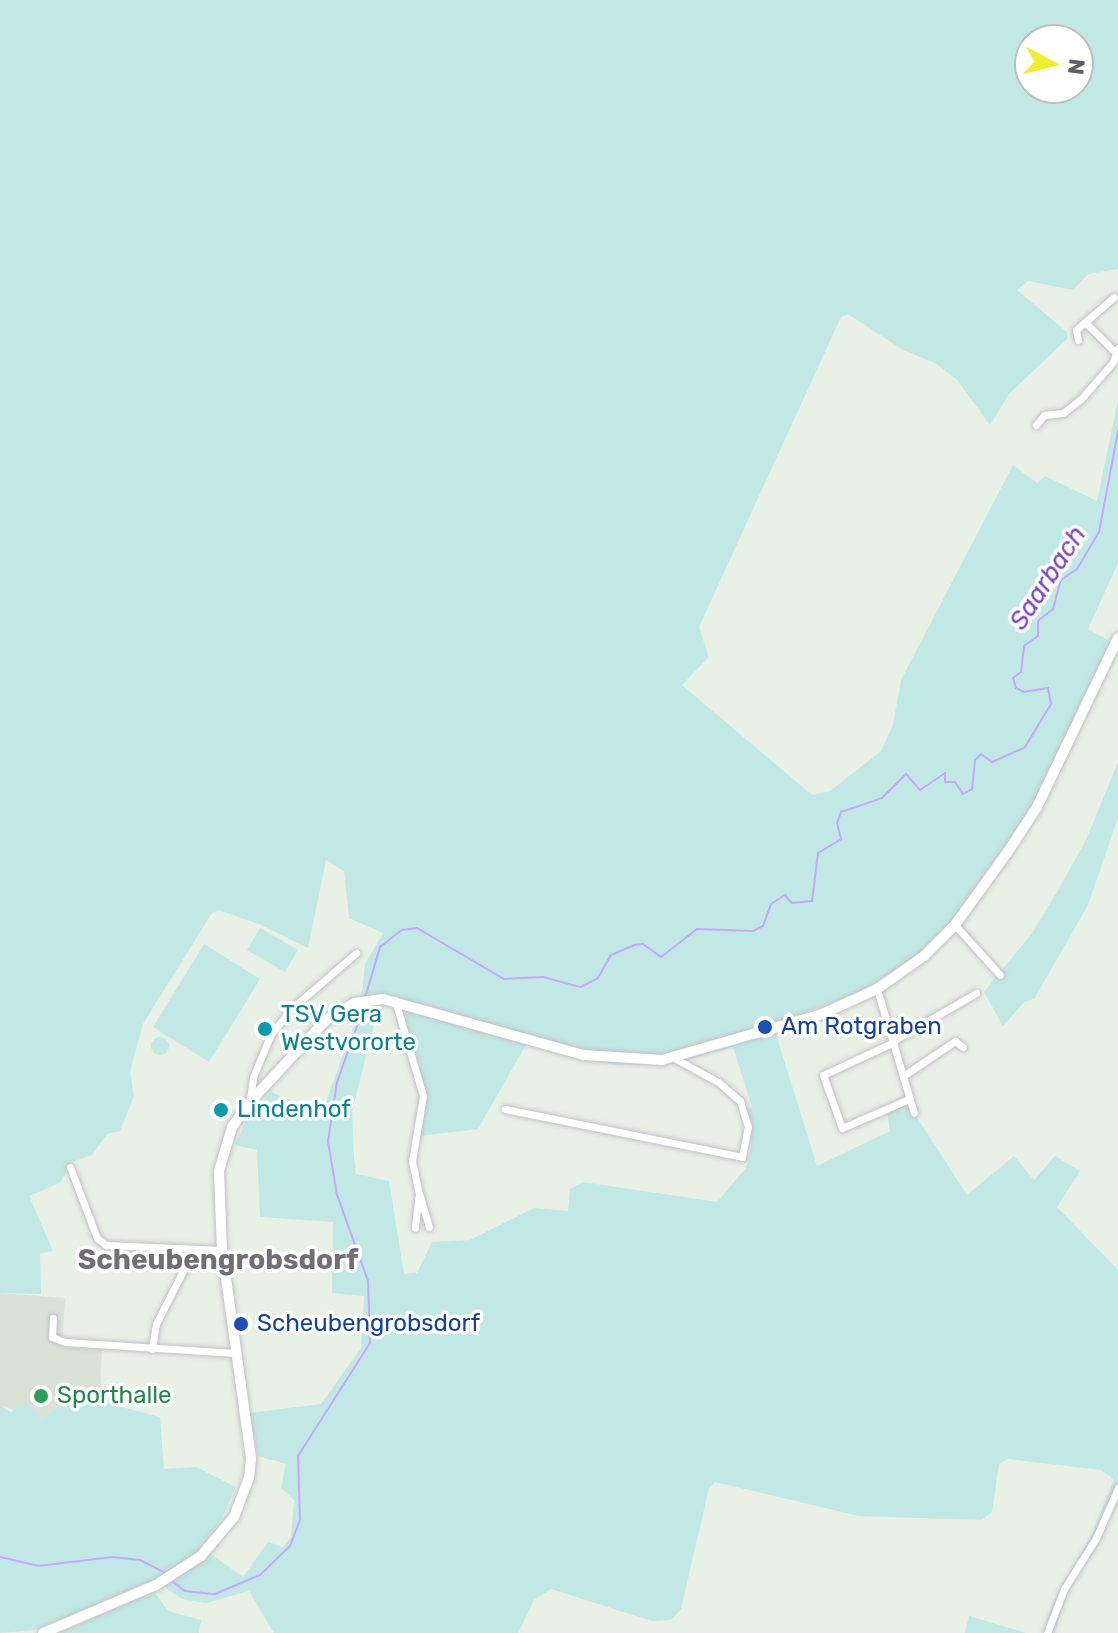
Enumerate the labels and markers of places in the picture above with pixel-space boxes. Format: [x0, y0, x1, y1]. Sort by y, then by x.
place label: TSV Gera Westvororte [281, 1001, 416, 1057]
place label: Am Rotgraben [781, 1013, 942, 1041]
marker: Am Rotgraben [756, 1018, 774, 1036]
marker: TSV Gera Westvororte [256, 1020, 274, 1038]
place label: Lindenhof [237, 1096, 351, 1124]
marker: Lindenhof [212, 1101, 230, 1119]
place label: Scheubengrobsdorf [257, 1310, 480, 1338]
marker: Scheubengrobsdorf [232, 1315, 250, 1333]
place label: Sporthalle [57, 1382, 171, 1410]
marker: Sporthalle [32, 1387, 50, 1405]

